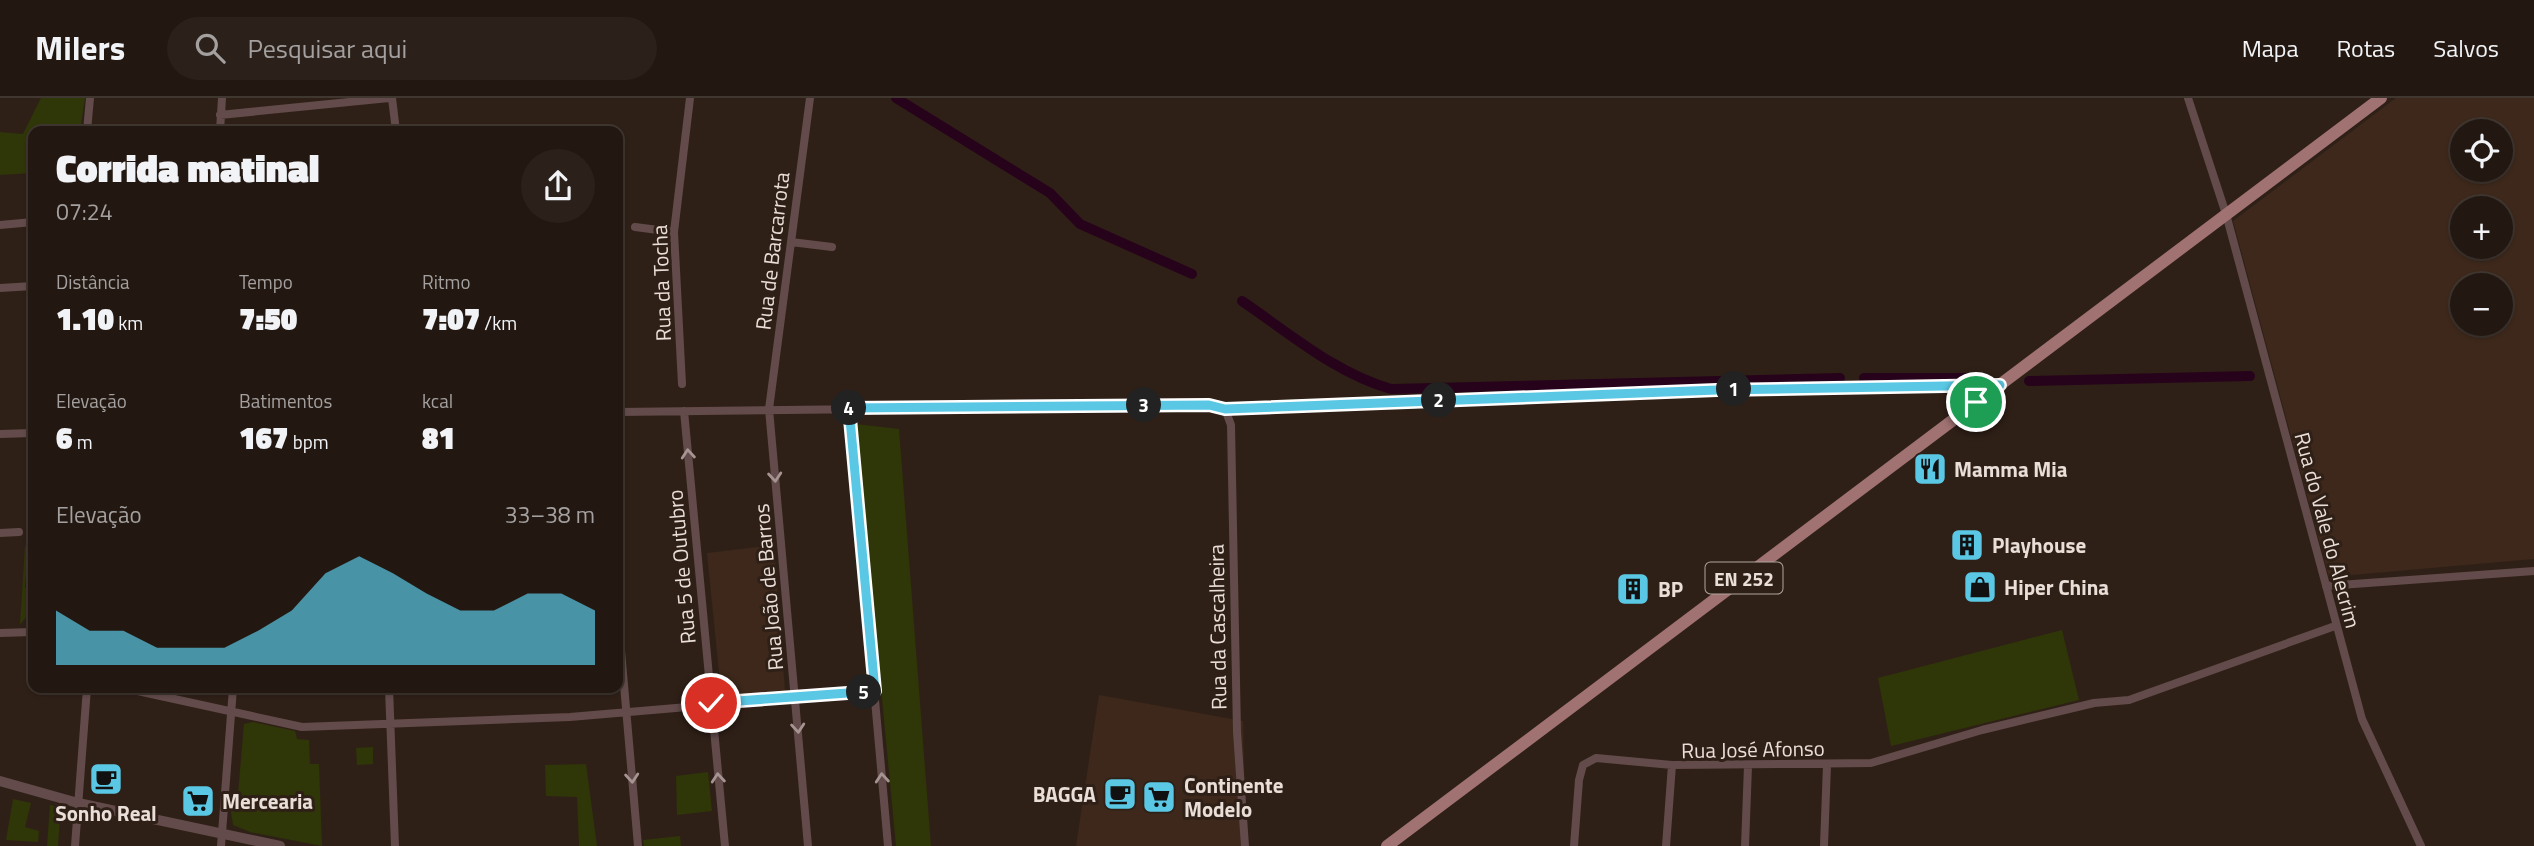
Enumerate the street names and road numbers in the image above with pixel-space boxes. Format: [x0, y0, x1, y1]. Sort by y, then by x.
street label: Rua de Barcarrota [746, 170, 798, 332]
street label: Rua da Tocha [643, 224, 679, 342]
street label: Rua do Vale do Alecrim [2286, 428, 2370, 632]
street label: Rua 5 de Outubro [658, 489, 704, 645]
street label: Rua João de Barros [745, 502, 791, 672]
street label: Rua da Cascalheira [1200, 543, 1234, 710]
road number: EN 252 [1706, 562, 1782, 593]
street label: Rua José Afonso [1681, 732, 1825, 766]

